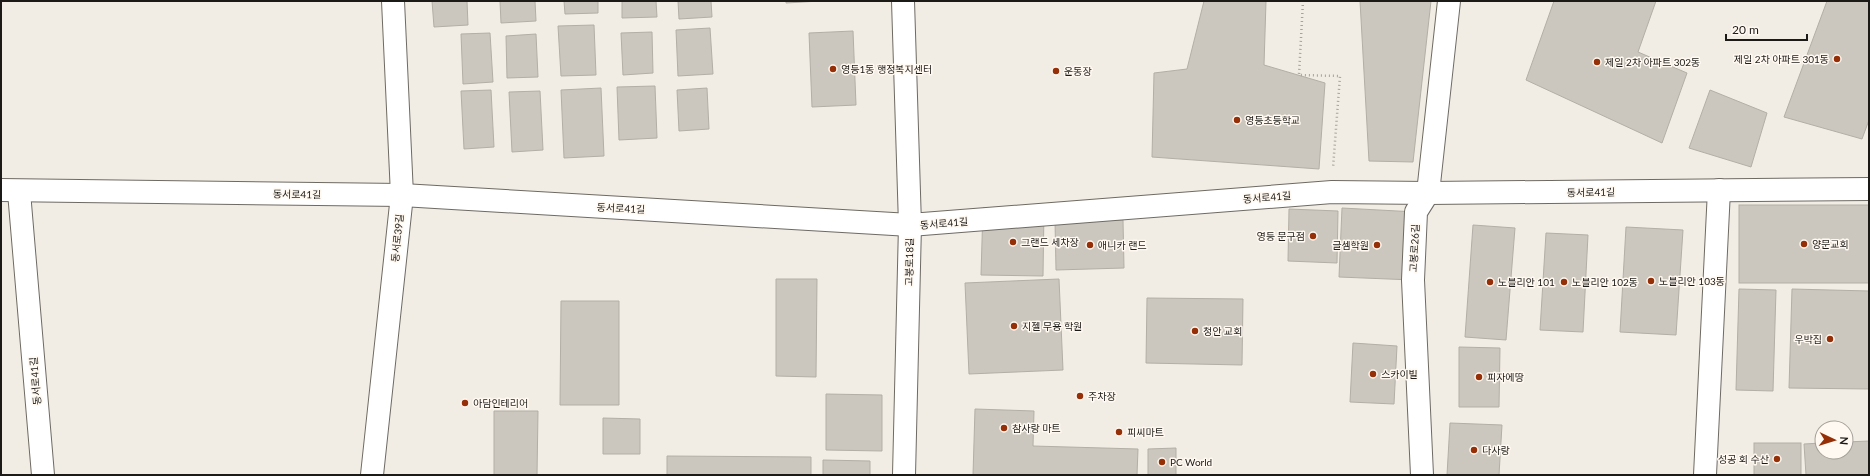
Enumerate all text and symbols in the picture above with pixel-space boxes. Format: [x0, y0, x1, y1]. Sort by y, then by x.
scale bar [1726, 16, 1807, 42]
text: 20 m [1732, 22, 1759, 37]
place label: 제일 2차 아파트 301동 [1734, 53, 1829, 65]
marker: 제일 2차 아파트 301동 [1832, 54, 1842, 64]
place label: 제일 2차 아파트 302동 [1605, 56, 1700, 68]
marker: 제일 2차 아파트 302동 [1592, 57, 1602, 67]
place label: 영등1동 행정복지센터 [841, 63, 932, 75]
marker: 영등1동 행정복지센터 [828, 64, 838, 74]
place label: 운동장 [1064, 65, 1092, 77]
marker: 운동장 [1051, 66, 1061, 76]
place label: 영등초등학교 [1245, 114, 1300, 126]
marker: 영등초등학교 [1232, 115, 1242, 125]
street label: 동서로41길 [1567, 186, 1615, 198]
street label: 동서로41길 [273, 188, 321, 200]
street label: 동서로41길 [1242, 189, 1292, 205]
street label: 동서로41길 [597, 201, 645, 215]
street label: 동서로39길 [389, 213, 405, 263]
street label: 동서로41길 [919, 215, 969, 231]
street label: 고봉로26길 [1407, 224, 1421, 272]
place label: 영등 문구점 [1256, 230, 1305, 242]
marker: 영등 문구점 [1308, 231, 1318, 241]
place label: 그랜드 세차장 [1021, 236, 1079, 248]
marker: 그랜드 세차장 [1008, 237, 1018, 247]
street label: 고봉로18길 [903, 238, 915, 286]
place label: 양문교회 [1812, 238, 1849, 250]
place label: 애니카 랜드 [1098, 239, 1147, 251]
place label: 글셈학원 [1332, 239, 1369, 251]
marker: 양문교회 [1799, 239, 1809, 249]
marker: 애니카 랜드 [1085, 240, 1095, 250]
marker: 글셈학원 [1372, 240, 1382, 250]
place label: 노블리안 103동 [1659, 275, 1725, 287]
place label: 노블리안 101 [1498, 276, 1555, 288]
place label: 노블리안 102동 [1572, 276, 1638, 288]
marker: 노블리안 103동 [1646, 276, 1656, 286]
marker: 노블리안 101 [1485, 277, 1495, 287]
marker: 노블리안 102동 [1559, 277, 1569, 287]
place label: 지젤 무용 학원 [1022, 320, 1082, 332]
marker: 지젤 무용 학원 [1009, 321, 1019, 331]
place label: 청안 교회 [1203, 325, 1242, 337]
marker: 청안 교회 [1190, 326, 1200, 336]
place label: 우박집 [1794, 333, 1822, 345]
marker: 우박집 [1825, 334, 1835, 344]
street label: 동서로41길 [27, 356, 43, 406]
place label: 스카이빌 [1381, 368, 1418, 380]
marker: 스카이빌 [1368, 369, 1378, 379]
place label: 피자에땅 [1487, 371, 1525, 383]
marker: 피자에땅 [1474, 372, 1484, 382]
place label: 주차장 [1088, 390, 1116, 402]
marker: 주차장 [1075, 391, 1085, 401]
place label: 아담인테리어 [473, 397, 528, 409]
marker: 아담인테리어 [460, 398, 470, 408]
north arrow [1814, 420, 1854, 460]
place label: 참사랑 마트 [1012, 422, 1061, 434]
marker: 참사랑 마트 [999, 423, 1009, 433]
place label: 피씨마트 [1127, 426, 1164, 438]
marker: 피씨마트 [1114, 427, 1124, 437]
text: N [1838, 436, 1851, 445]
place label: 다사랑 [1482, 444, 1510, 456]
marker: 다사랑 [1469, 445, 1479, 455]
place label: 성공 회 수산 [1718, 453, 1769, 465]
marker: 성공 회 수산 [1772, 454, 1782, 464]
place label: PC World [1170, 456, 1212, 468]
marker: PC World [1157, 457, 1167, 467]

